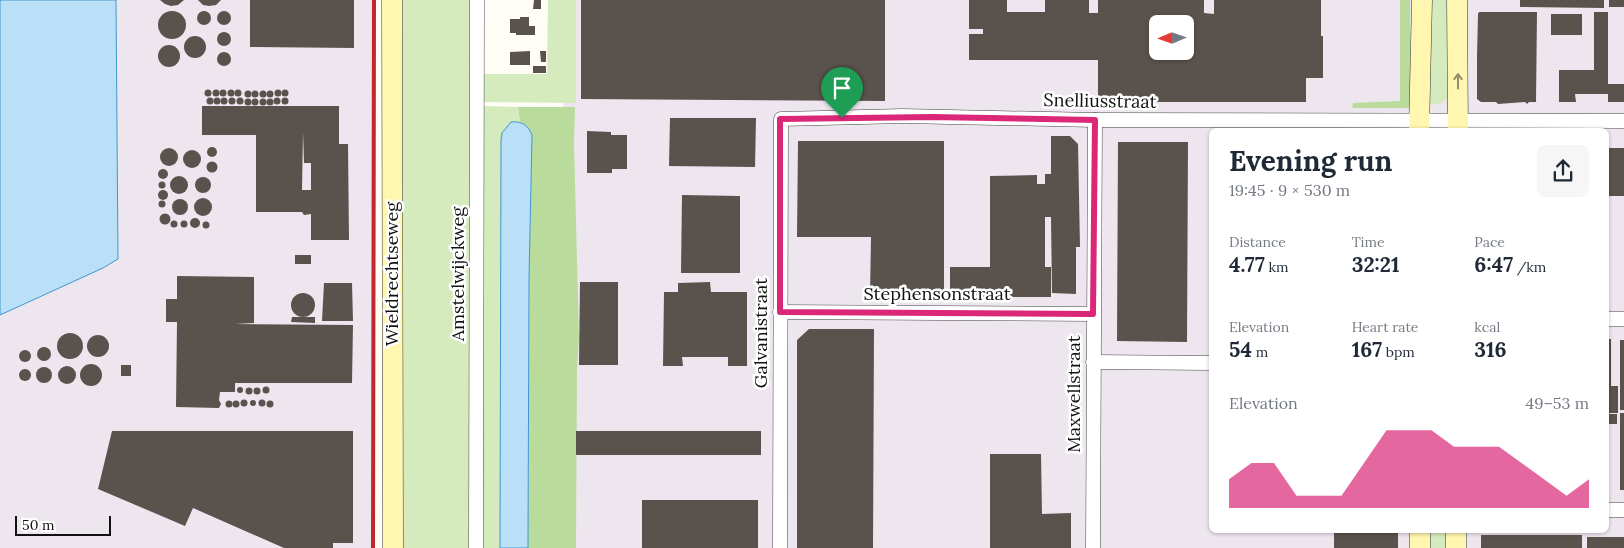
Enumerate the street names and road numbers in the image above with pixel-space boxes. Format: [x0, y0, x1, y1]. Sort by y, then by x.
street label: Snelliusstraat [1043, 88, 1157, 113]
street label: Wieldrechtseweg [380, 201, 403, 346]
street label: Amstelwijckweg [446, 206, 469, 342]
street label: Galvanistraat [749, 278, 772, 388]
street label: Stephensonstraat [863, 282, 1011, 305]
street label: Maxwellstraat [1062, 335, 1085, 453]

